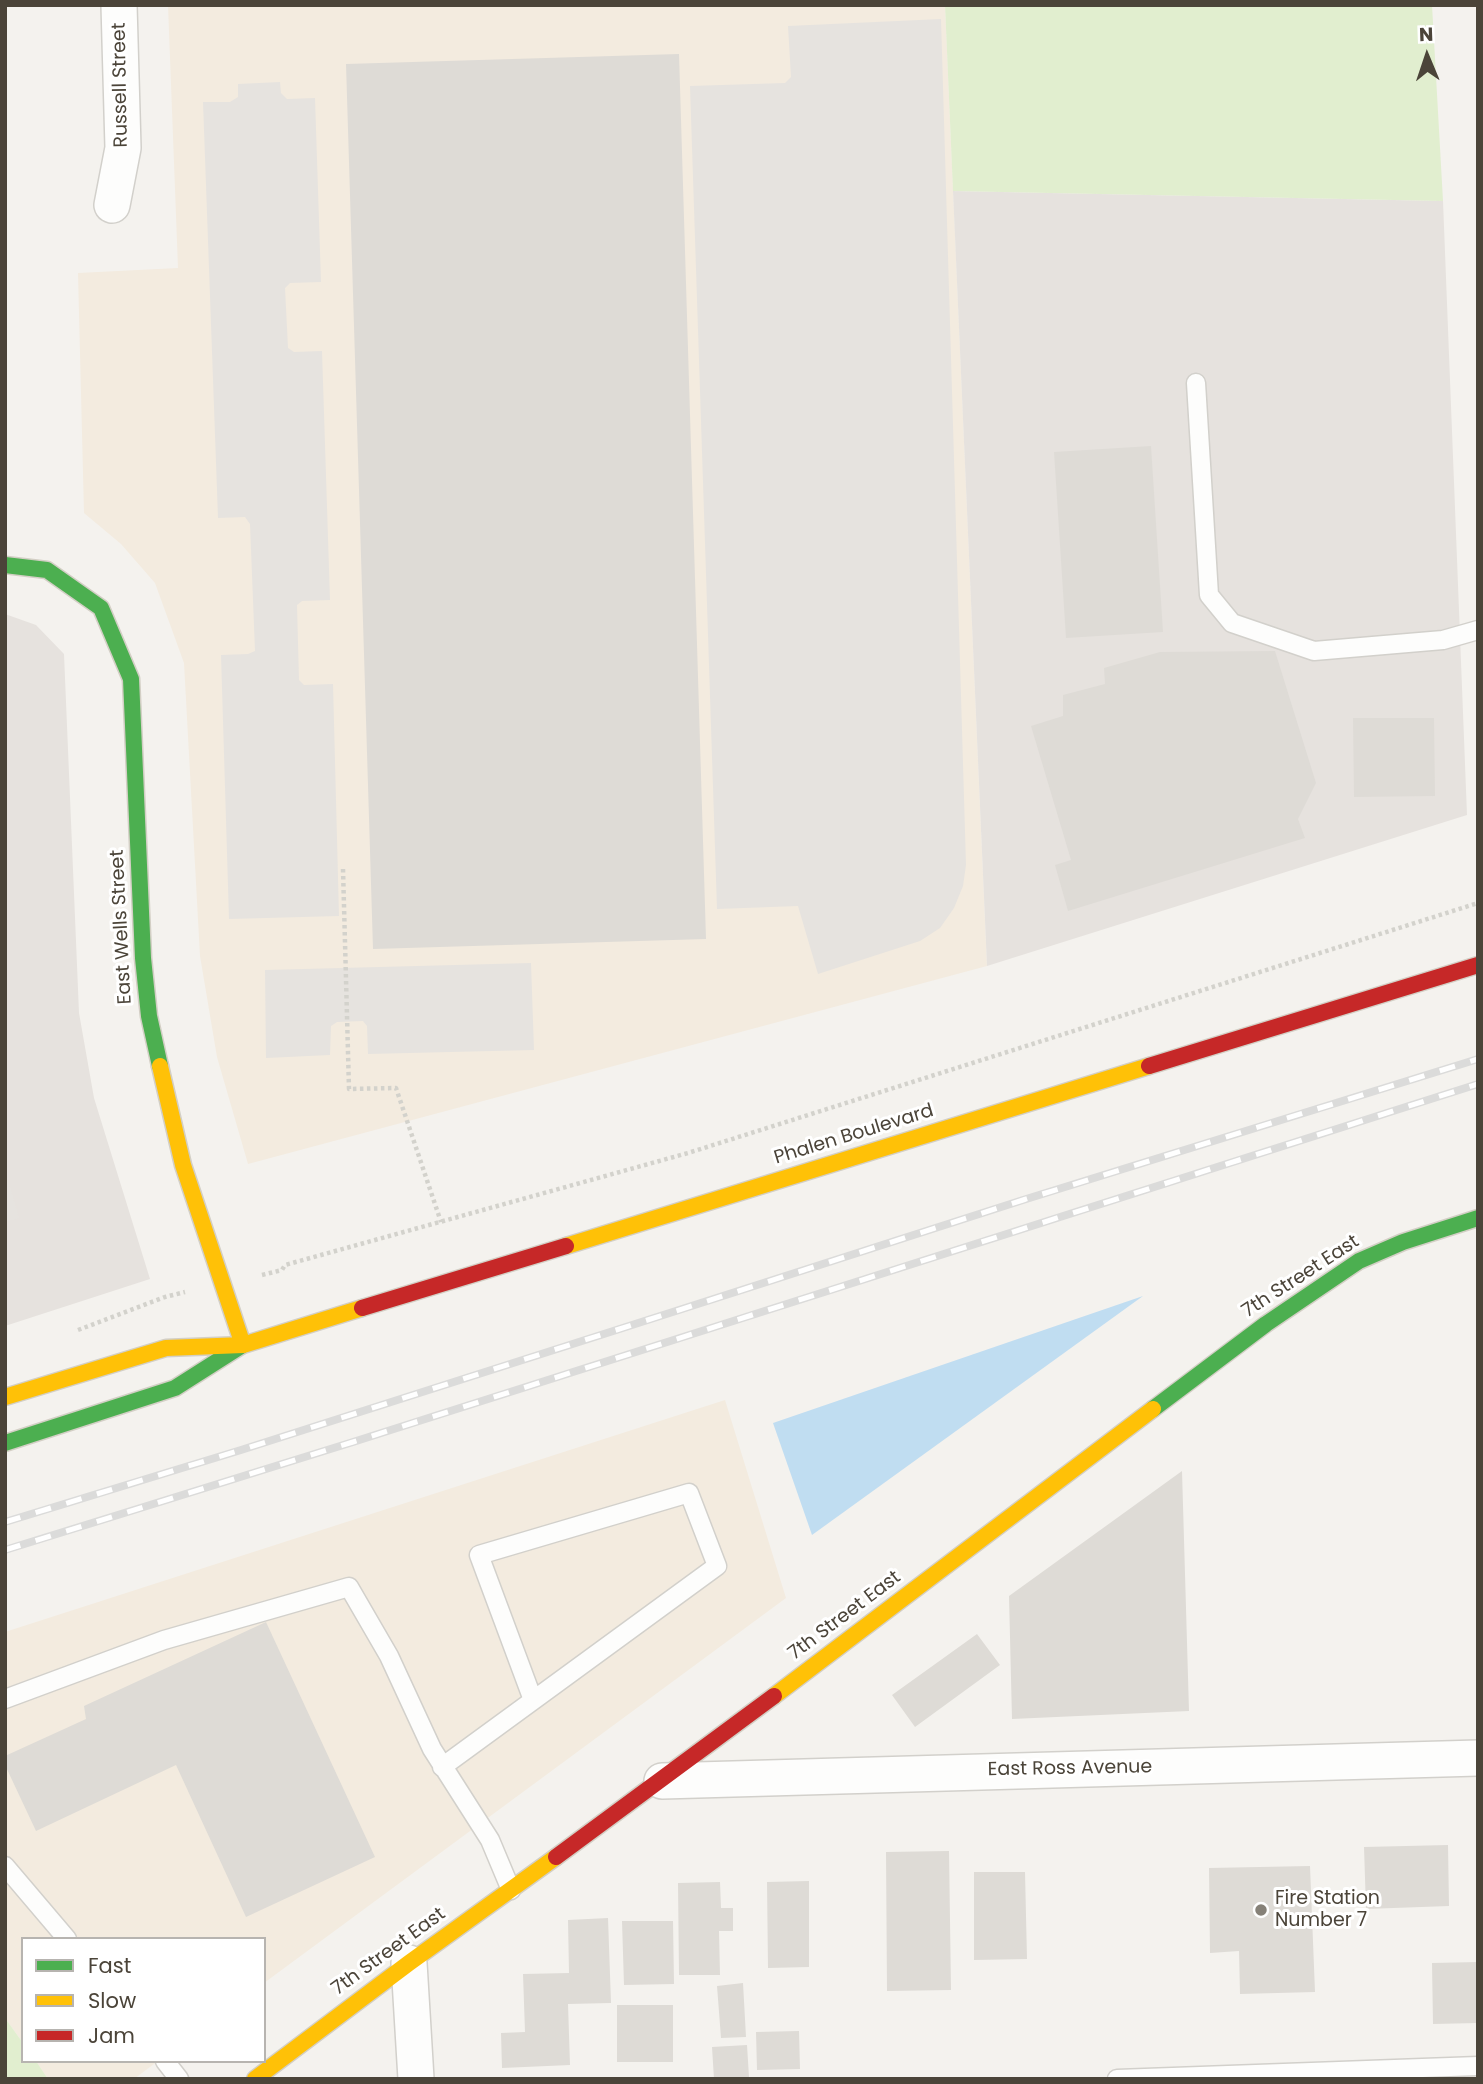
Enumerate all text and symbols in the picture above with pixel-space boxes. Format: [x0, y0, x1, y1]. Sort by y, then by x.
north arrow [1392, 21, 1462, 91]
text: N [1419, 21, 1434, 48]
street label: Russell Street [109, 22, 133, 148]
street label: East Wells Street [107, 849, 137, 1005]
street label: Phalen Boulevard [772, 1100, 936, 1170]
street label: 7th Street East [1238, 1231, 1364, 1323]
street label: 7th Street East [784, 1566, 906, 1666]
street label: East Ross Avenue [988, 1756, 1152, 1782]
place label: Fire Station Number 7 [1275, 1888, 1380, 1932]
marker: Fire Station Number 7 [1253, 1902, 1269, 1918]
street label: 7th Street East [328, 1903, 450, 2001]
legend [21, 1937, 266, 2063]
text: Fast [88, 1951, 131, 1980]
text: Slow [88, 1986, 136, 2015]
text: Jam [88, 2021, 135, 2050]

